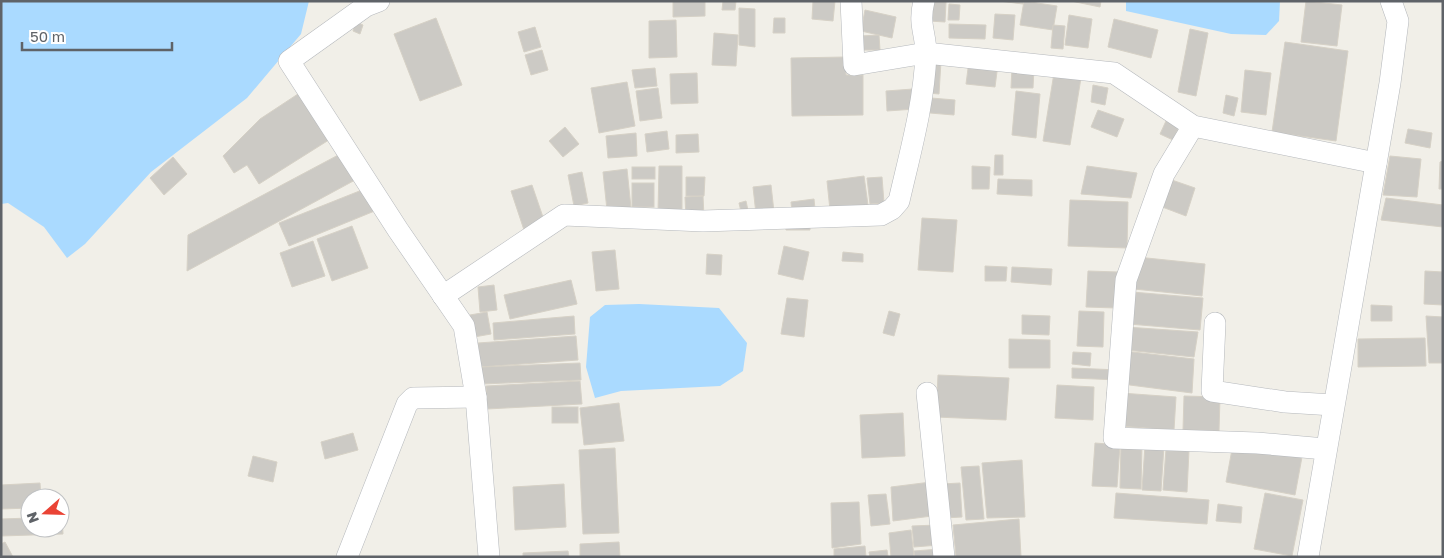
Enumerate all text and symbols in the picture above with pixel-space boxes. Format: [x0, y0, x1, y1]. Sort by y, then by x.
scale bar [22, 20, 172, 52]
text: 50 m [30, 27, 65, 45]
north arrow [20, 488, 70, 538]
text: N [23, 510, 42, 526]

